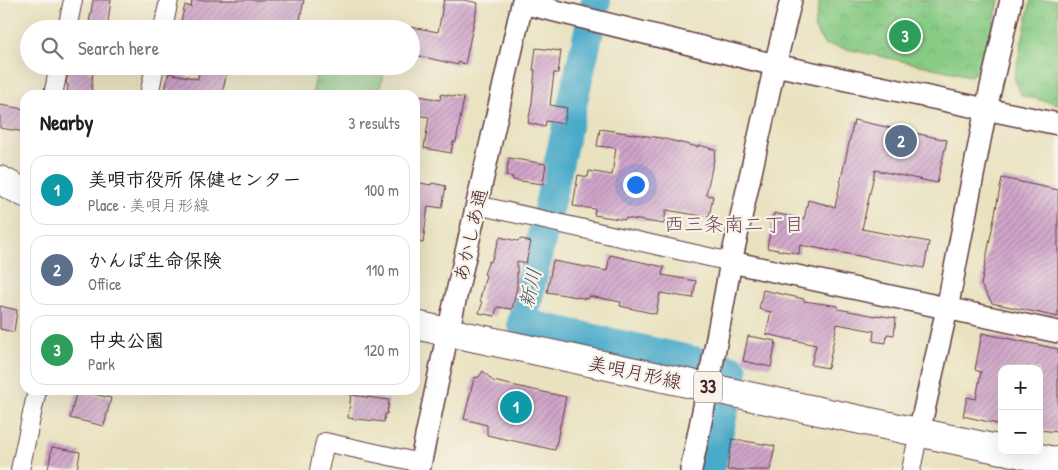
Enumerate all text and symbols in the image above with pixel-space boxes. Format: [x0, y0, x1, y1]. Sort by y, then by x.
pin: 3 [889, 17, 921, 55]
search box [20, 20, 420, 75]
icon: search [38, 34, 66, 62]
text: Search here [78, 35, 159, 61]
text: Nearby [40, 108, 93, 137]
text: 3 results [348, 112, 400, 134]
pin: 2 [885, 122, 917, 160]
text: 美唄市役所 保健センター [88, 166, 301, 192]
your location [623, 172, 649, 198]
text: 1 [54, 179, 60, 201]
text: 100 m [364, 179, 399, 201]
street label: あかしあ通 [447, 186, 493, 284]
text: Place · 美唄月形線 [88, 194, 209, 216]
district label: 西三条南二丁目 [664, 210, 804, 237]
text: かんぽ生命保険 [88, 247, 221, 273]
text: 2 [53, 259, 61, 281]
text: 110 m [366, 259, 399, 281]
water label: 新川 [512, 265, 547, 310]
text: Office [88, 273, 121, 295]
text: 中央公園 [88, 327, 164, 353]
text: 3 [53, 339, 61, 361]
text: 120 m [364, 339, 399, 361]
street label: 美唄月形線 [586, 349, 684, 395]
text: Park [88, 353, 115, 375]
map controls [998, 365, 1043, 455]
button: + [998, 365, 1043, 410]
road number: 33 [694, 372, 722, 402]
pin: 1 [500, 388, 532, 426]
button: − [998, 410, 1043, 455]

